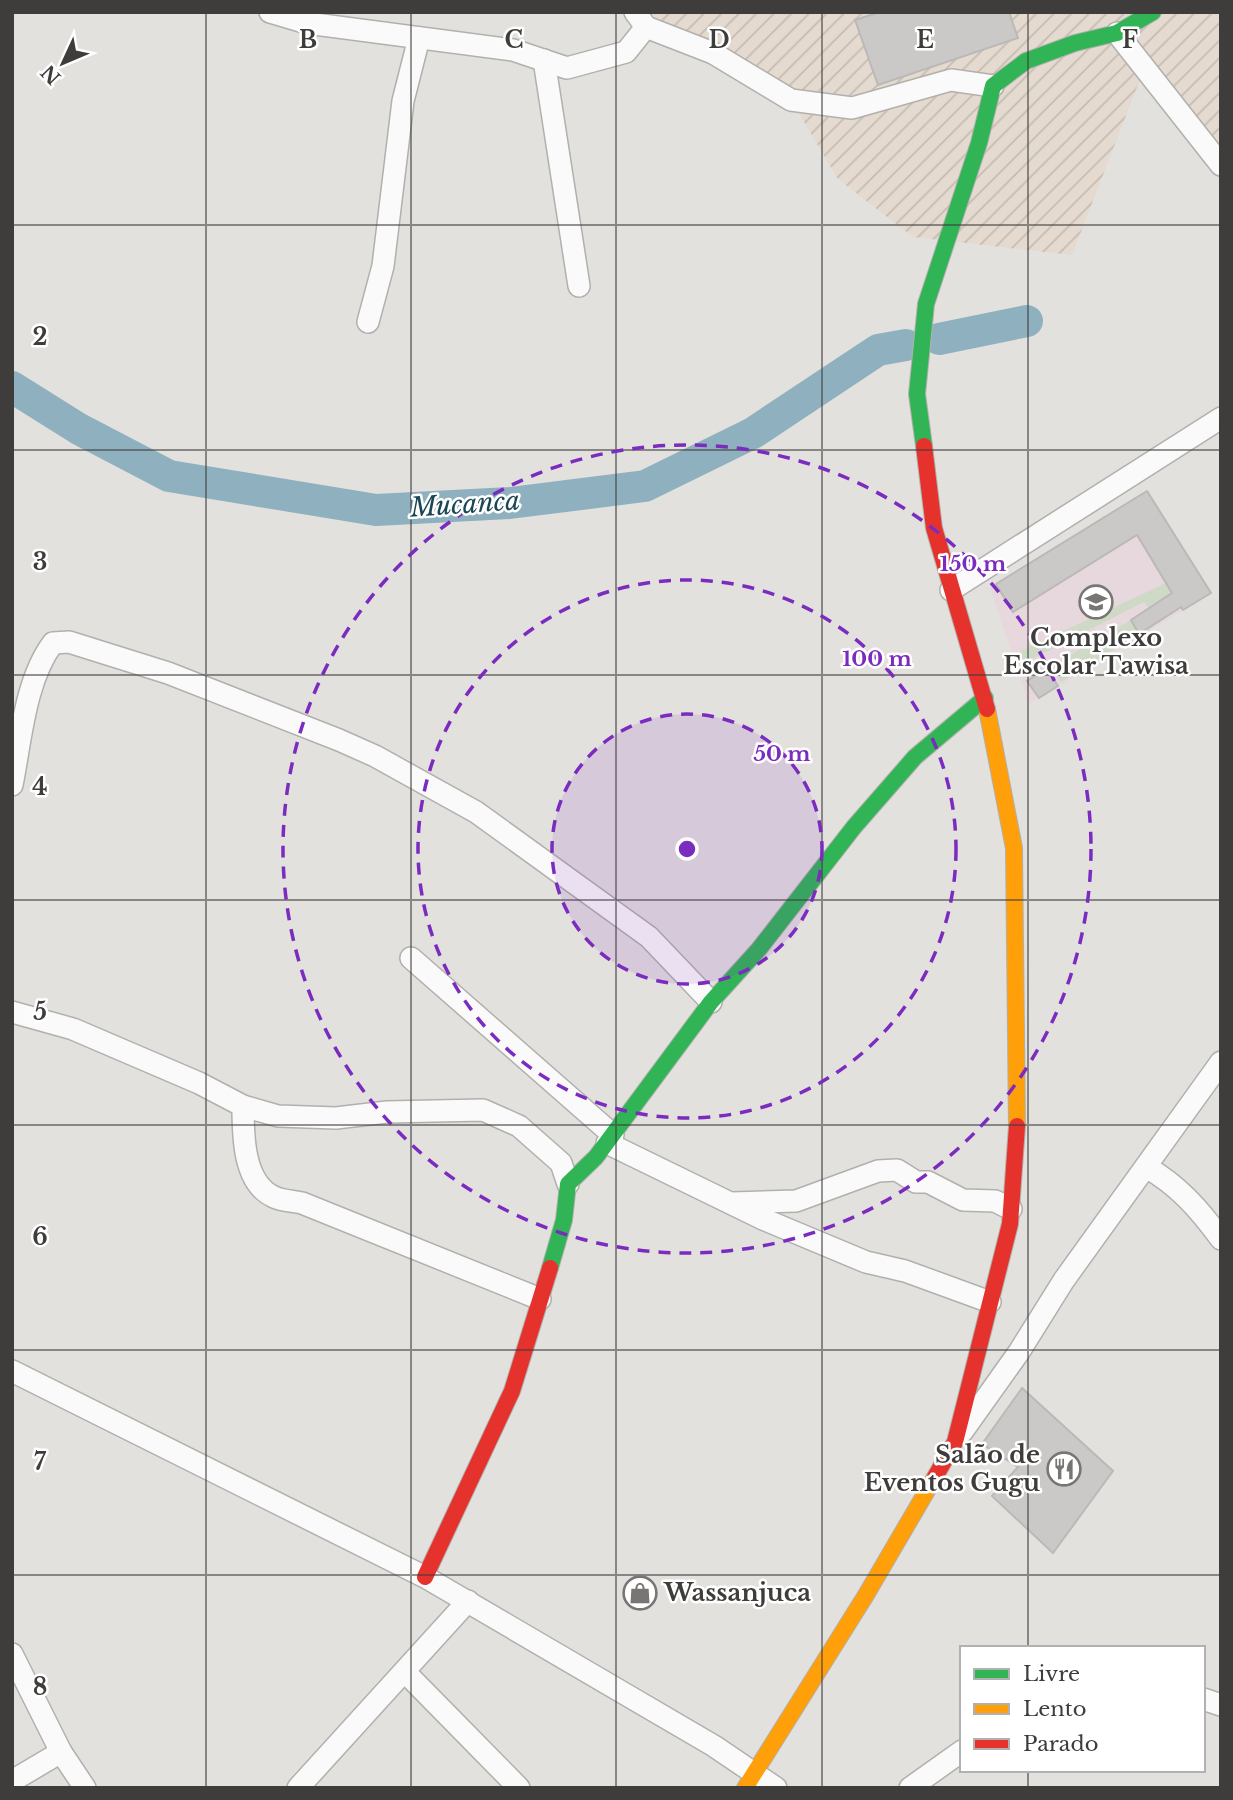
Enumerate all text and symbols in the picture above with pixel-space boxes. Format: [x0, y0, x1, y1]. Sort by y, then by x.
text: B [299, 26, 317, 54]
text: C [505, 26, 523, 54]
text: D [708, 26, 730, 54]
text: E [916, 26, 934, 54]
text: F [1122, 26, 1138, 54]
north arrow [28, 28, 98, 98]
text: N [37, 60, 66, 89]
text: 2 [33, 323, 47, 351]
water label: Mucanca [408, 484, 521, 524]
text: 3 [33, 548, 47, 576]
text: 150 m [940, 551, 1006, 577]
school or university icon: Complexo Escolar Tawisa [1077, 583, 1115, 621]
place label: Complexo Escolar Tawisa [1003, 623, 1189, 680]
text: 100 m [842, 646, 912, 672]
text: 50 m [753, 741, 811, 767]
text: 4 [32, 773, 48, 801]
centre of rings [675, 837, 699, 861]
text: 5 [33, 998, 47, 1026]
text: 6 [32, 1223, 48, 1251]
place label: Salão de Eventos Gugu [864, 1440, 1040, 1497]
text: 7 [34, 1448, 47, 1476]
restaurant icon: Salão de Eventos Gugu [1045, 1450, 1083, 1488]
shop icon: Wassanjuca [621, 1574, 659, 1612]
place label: Wassanjuca [663, 1578, 811, 1607]
legend [960, 1646, 1205, 1772]
text: Livre [1023, 1661, 1080, 1687]
text: 8 [33, 1673, 47, 1701]
text: Lento [1023, 1696, 1086, 1722]
text: Parado [1023, 1731, 1098, 1757]

